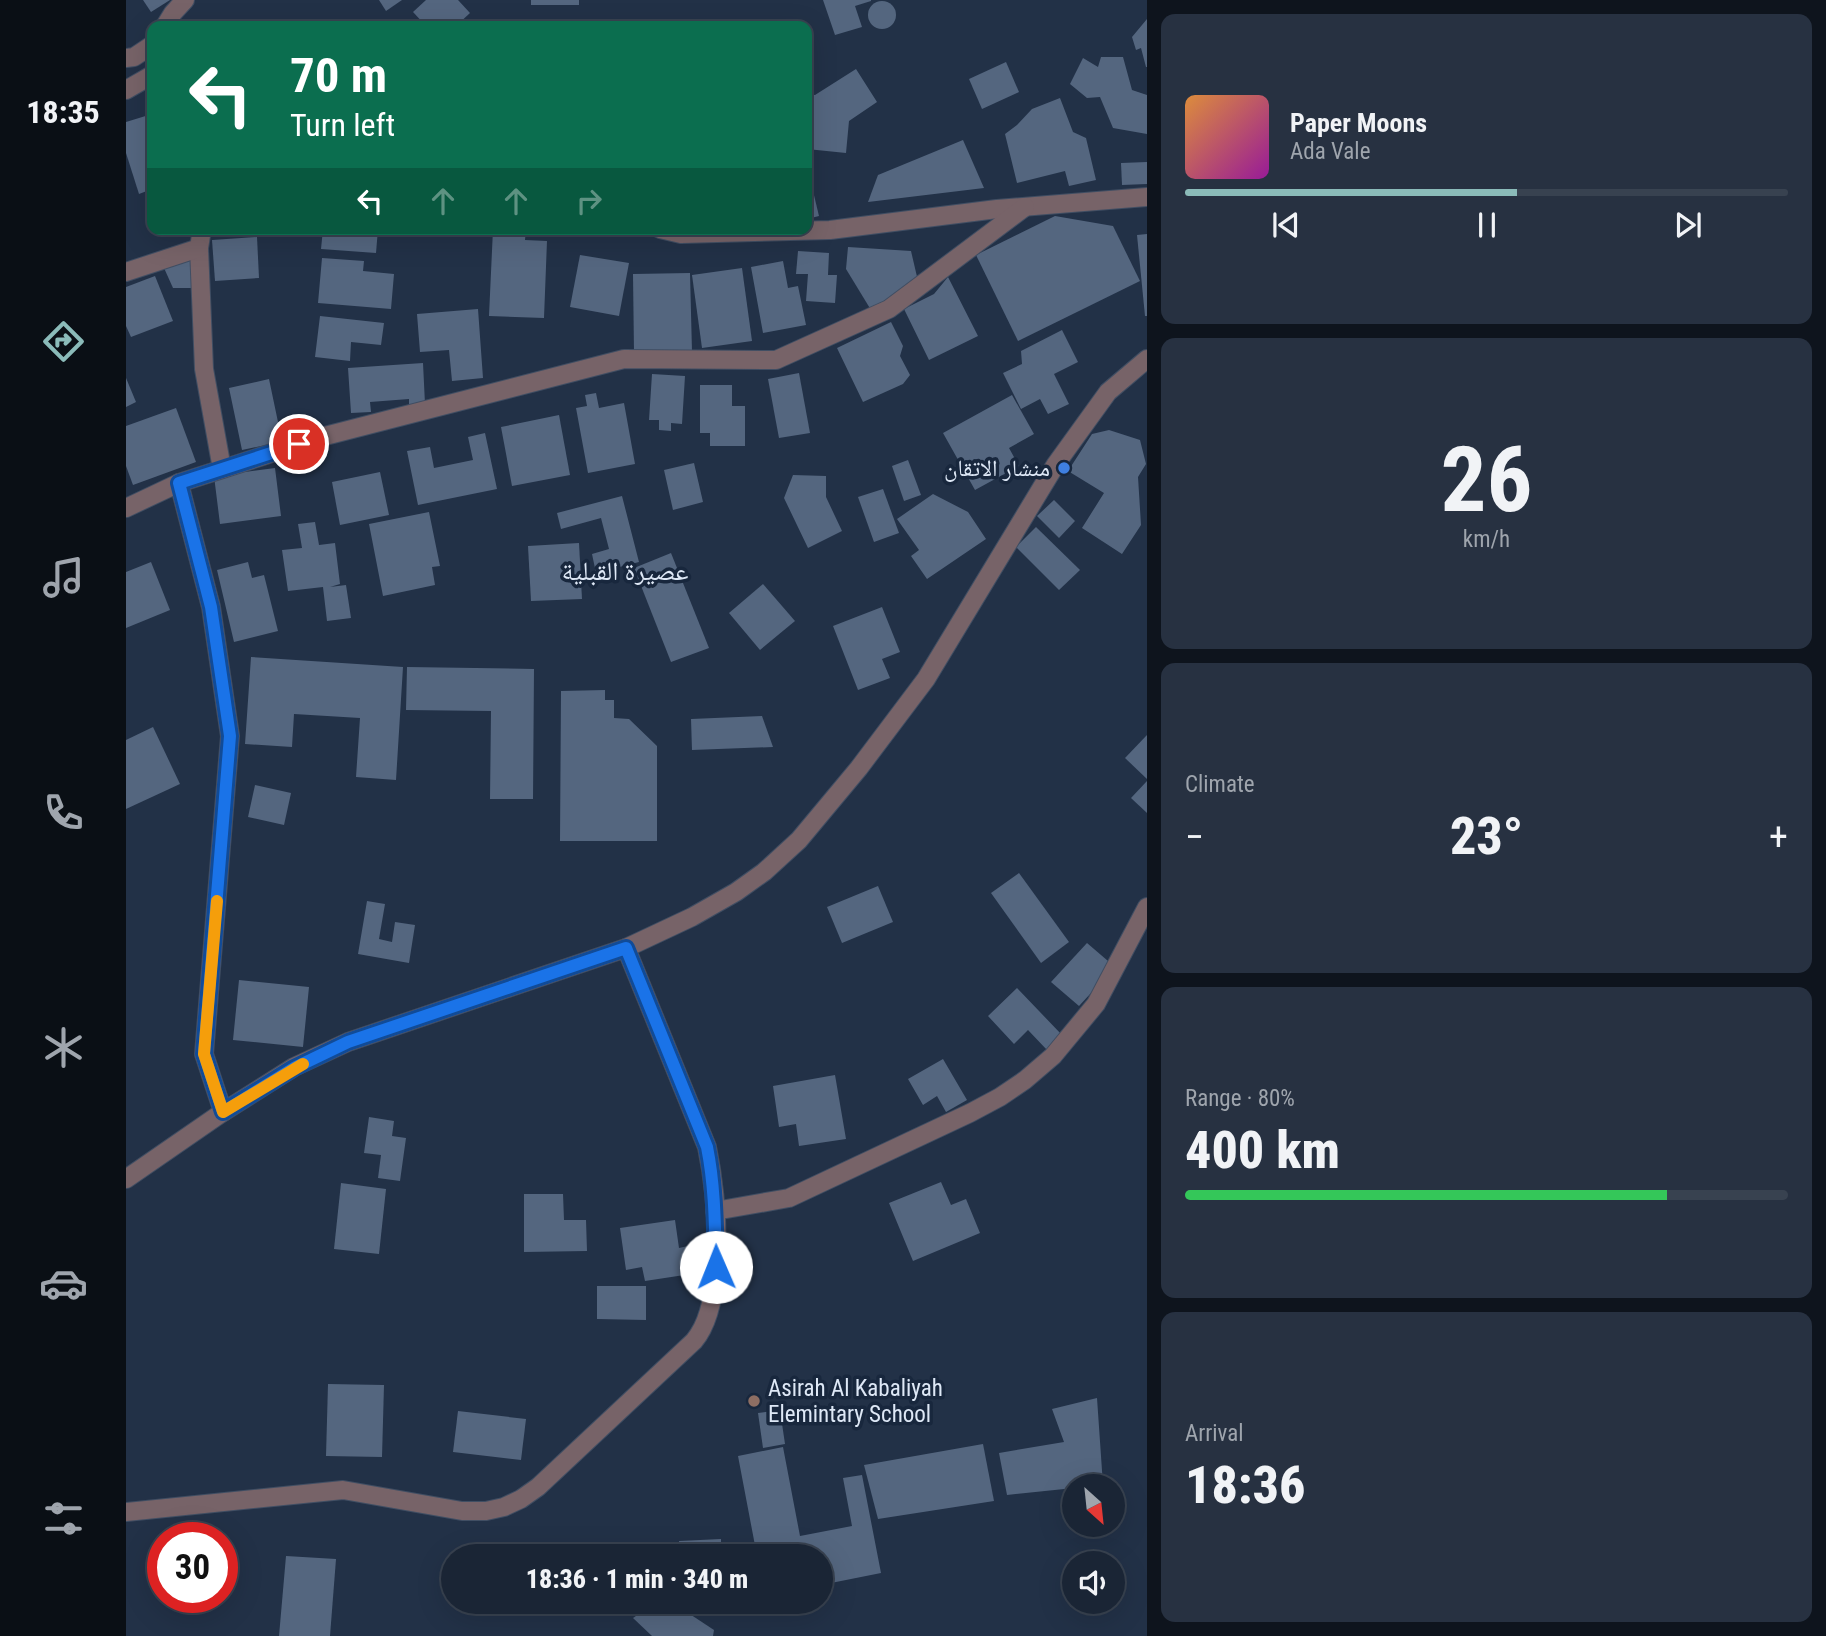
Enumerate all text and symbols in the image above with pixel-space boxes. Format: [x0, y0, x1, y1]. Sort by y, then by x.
text: 70 m [290, 47, 387, 104]
icon: left [175, 49, 266, 140]
text: 18:35 [26, 93, 100, 131]
text: Turn left [290, 106, 395, 144]
text: Paper Moons [1290, 108, 1427, 138]
text: Ada Vale [1290, 138, 1370, 165]
icon: left [351, 182, 389, 220]
icon: ahead [424, 182, 462, 220]
icon: ahead [497, 182, 535, 220]
icon: right [570, 182, 608, 220]
icon: previous [1267, 206, 1305, 244]
icon: pause [1468, 206, 1506, 244]
icon: next [1669, 206, 1707, 244]
icon: directions [39, 317, 88, 366]
pin [269, 414, 329, 474]
icon: arrive [280, 425, 318, 463]
text: 26 [1441, 427, 1532, 533]
place label: منشار الاتقان [944, 455, 1050, 482]
marker: منشار الاتقان [1056, 460, 1072, 476]
text: km/h [1463, 526, 1510, 553]
icon: music [39, 553, 88, 602]
district label: عصيرة القبلية [562, 556, 688, 586]
text: Climate [1185, 771, 1255, 798]
icon: phone [39, 788, 88, 837]
text: 23° [1450, 806, 1523, 867]
text: − [1185, 815, 1204, 859]
text: + [1769, 815, 1788, 859]
icon: climate [39, 1023, 88, 1072]
text: Range · 80% [1185, 1085, 1295, 1112]
text: 400 km [1185, 1120, 1340, 1181]
position arrow [679, 1230, 753, 1304]
icon: car [39, 1259, 88, 1308]
place label: Asirah Al Kabaliyah Elemintary School [768, 1375, 943, 1428]
marker: Asirah Al Kabaliyah Elemintary School [746, 1393, 762, 1409]
text: Arrival [1185, 1420, 1244, 1447]
text: 18:36 [1185, 1455, 1305, 1516]
north arrow [1062, 1474, 1125, 1536]
map controls [1062, 1474, 1125, 1614]
icon: filters [39, 1494, 88, 1543]
speed limit sign: 30 [147, 1522, 238, 1613]
button: sound [1062, 1551, 1125, 1614]
text: 18:36 · 1 min · 340 m [526, 1564, 748, 1594]

